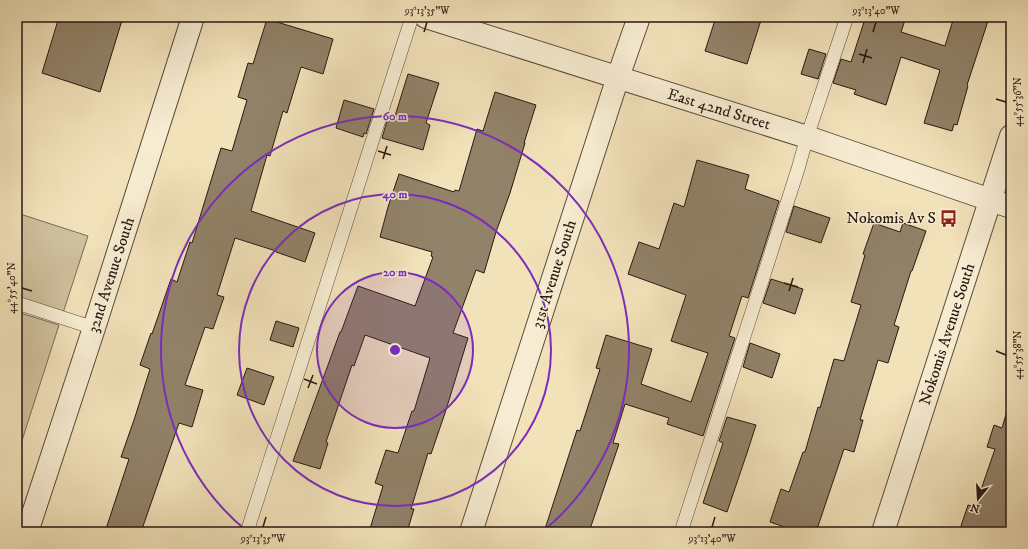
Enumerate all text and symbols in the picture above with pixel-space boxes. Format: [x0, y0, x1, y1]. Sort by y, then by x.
text: 93°13'35"W [404, 5, 450, 17]
text: 93°13'40"W [851, 5, 900, 17]
text: 44°55'36"N [1012, 77, 1024, 127]
street label: East 42nd Street [665, 84, 773, 134]
text: 60 m [383, 109, 407, 124]
text: 40 m [382, 187, 407, 202]
place label: Nokomis Av S [846, 208, 936, 228]
bus stop icon: Nokomis Av S [939, 208, 959, 228]
street label: 32nd Avenue South [83, 214, 139, 335]
street label: 31st Avenue South [527, 217, 581, 331]
street label: Nokomis Avenue South [915, 260, 980, 407]
text: 44°55'40"N [6, 262, 18, 314]
text: 20 m [383, 265, 407, 280]
text: 44°55'38"N [1012, 330, 1024, 380]
centre of rings [388, 343, 402, 357]
north arrow [958, 479, 998, 519]
text: N [969, 500, 982, 516]
text: 93°13'35"W [240, 533, 286, 545]
text: 93°13'40"W [687, 533, 736, 545]

